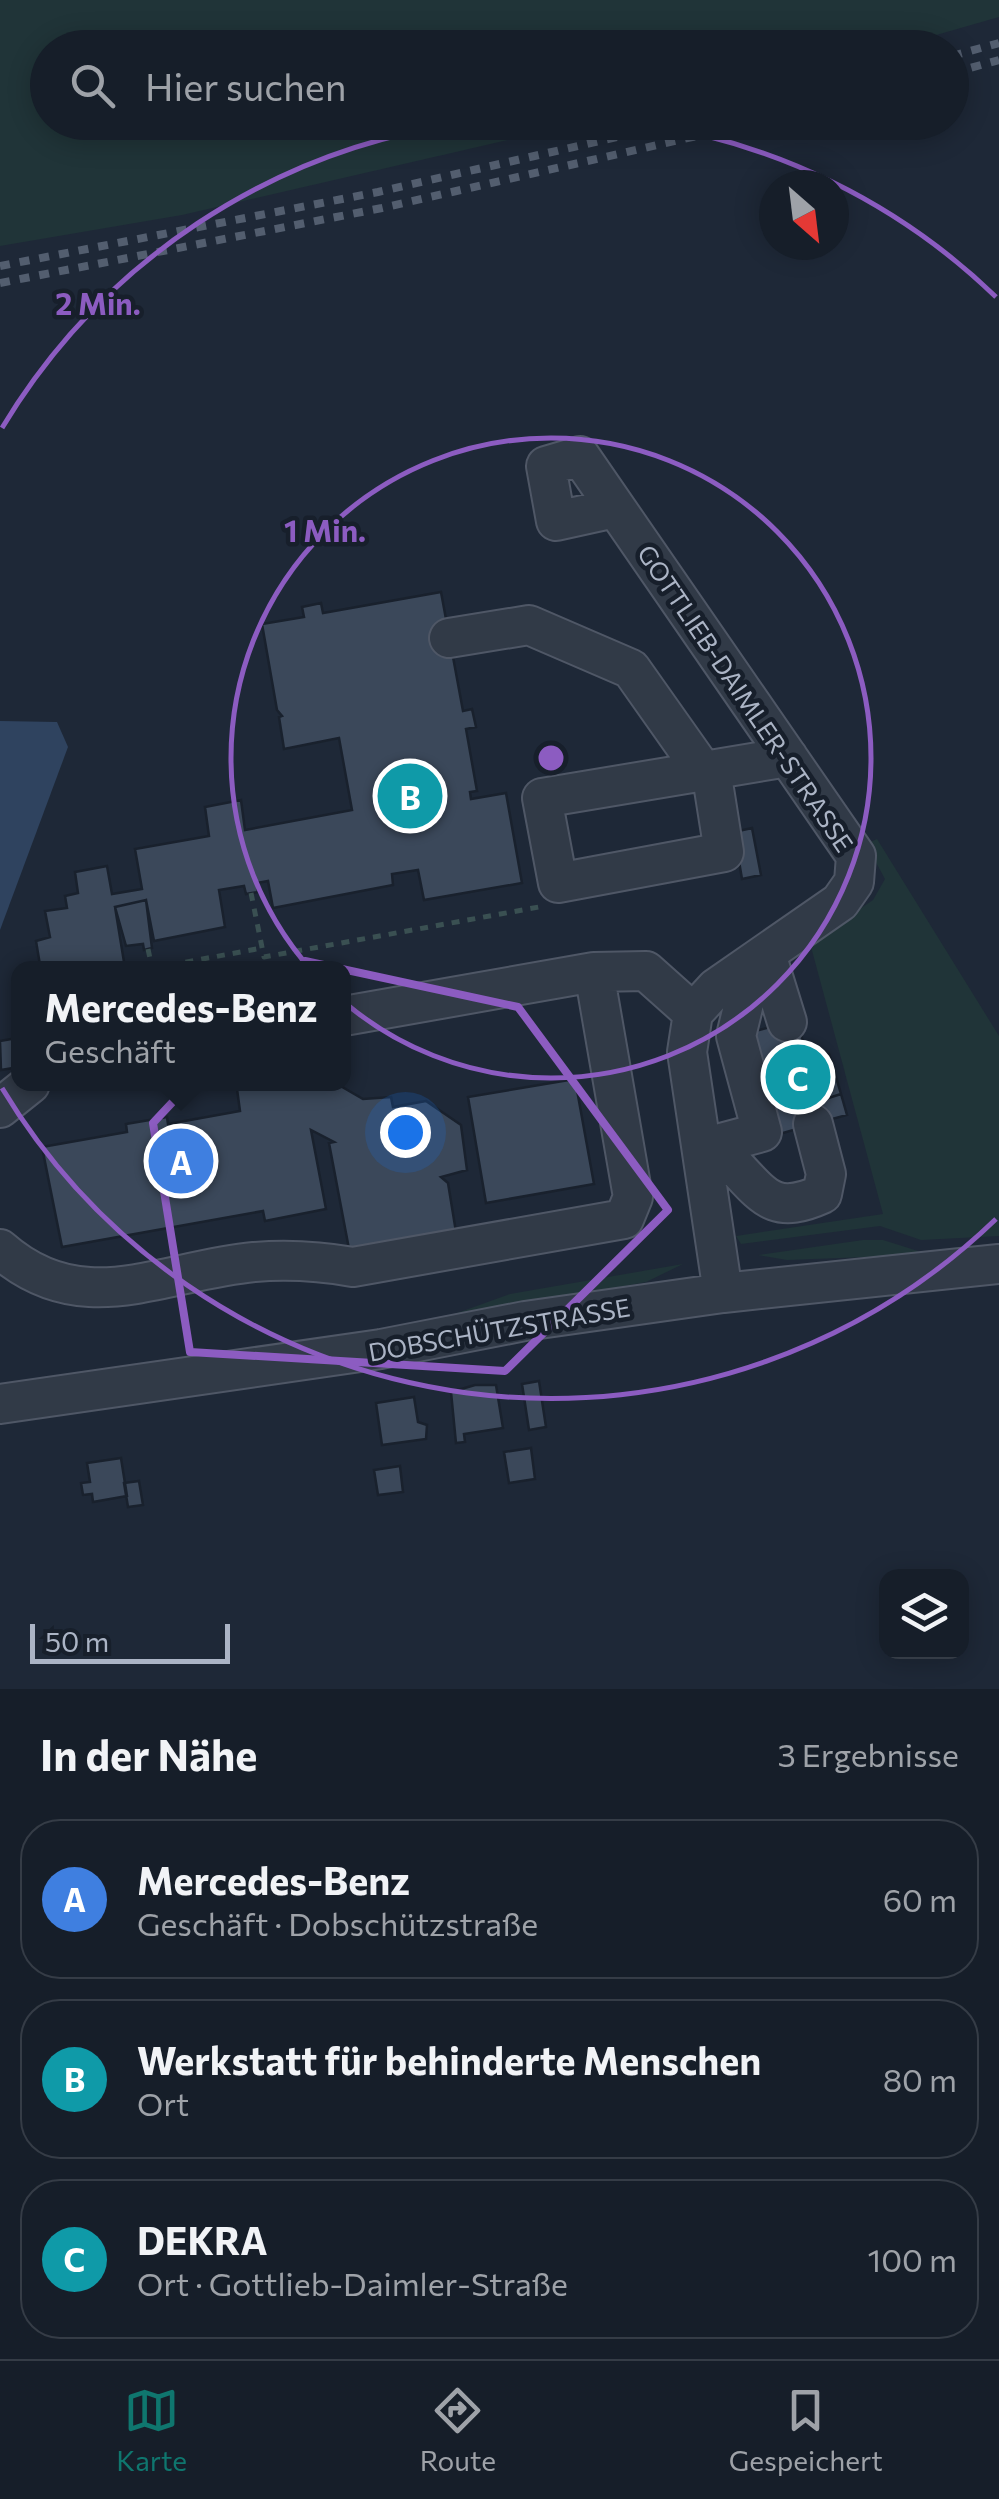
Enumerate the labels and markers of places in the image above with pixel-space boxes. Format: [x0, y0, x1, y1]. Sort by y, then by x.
centre of rings [533, 740, 569, 776]
pin: B [378, 758, 442, 834]
pin: C [766, 1040, 830, 1114]
pin: A [148, 1124, 214, 1198]

